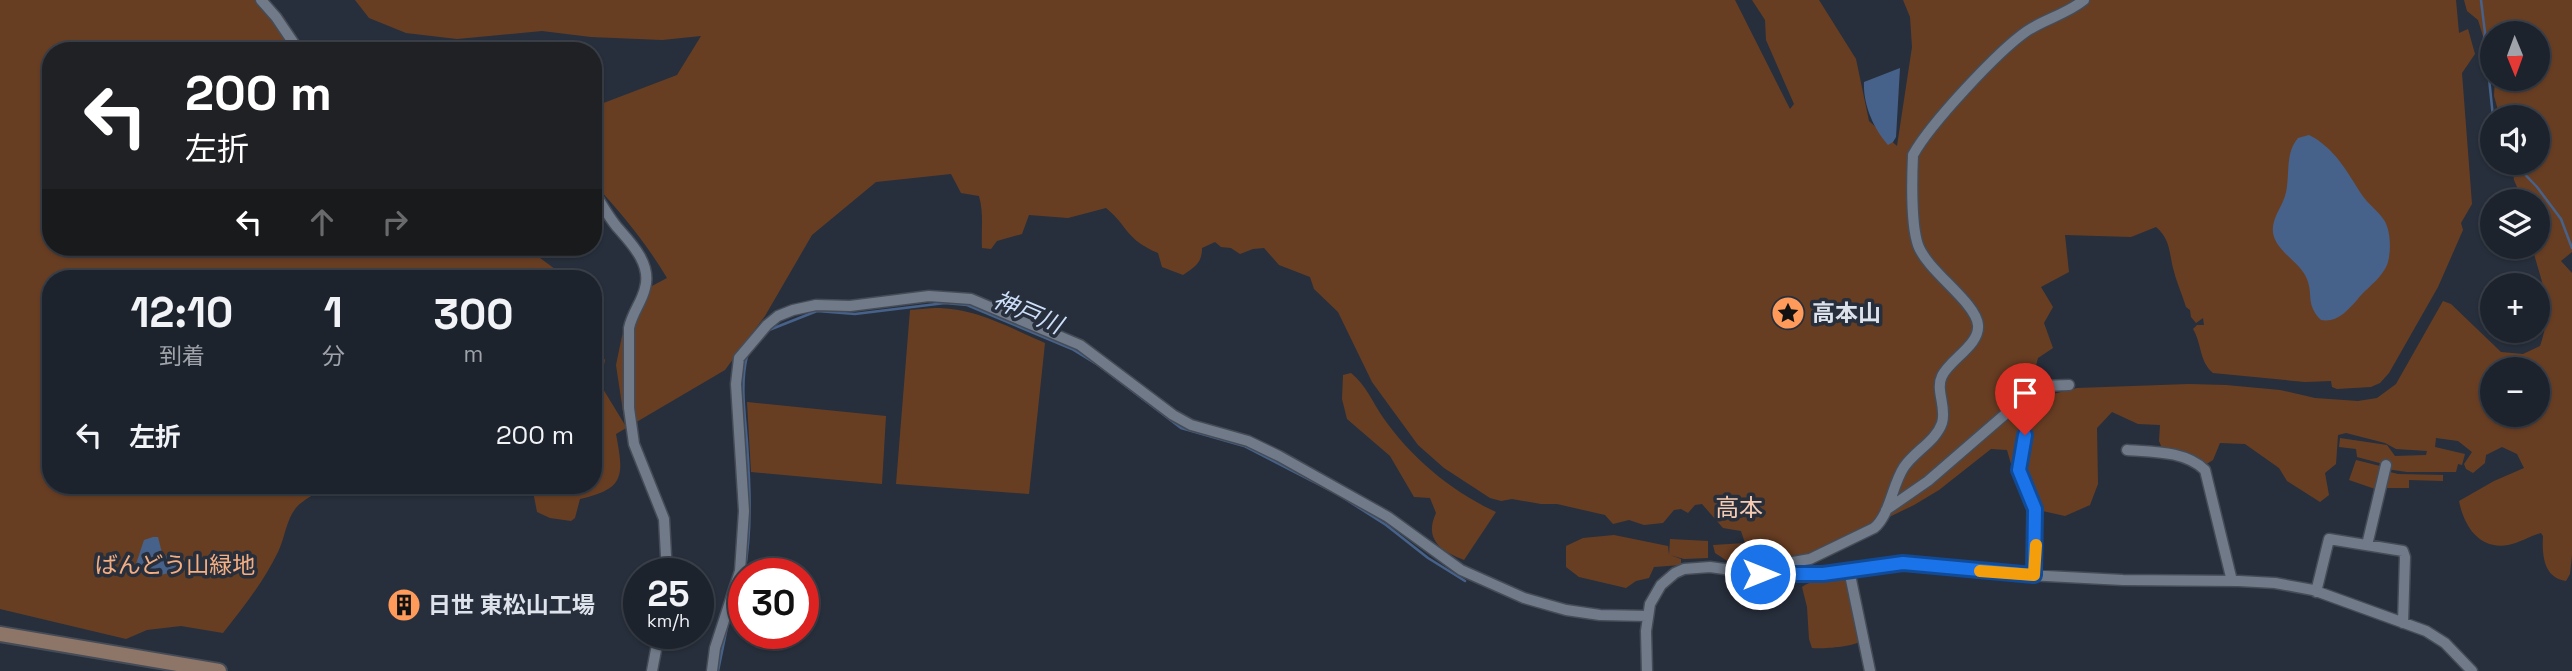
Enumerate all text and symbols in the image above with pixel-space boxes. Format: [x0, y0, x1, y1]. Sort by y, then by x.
north arrow [2480, 21, 2550, 91]
map controls [2480, 21, 2550, 427]
text: 200 m [185, 62, 332, 124]
icon: left [70, 70, 161, 161]
button: sound [2480, 105, 2550, 175]
text: 左折 [185, 129, 249, 169]
button: layers [2480, 189, 2550, 259]
icon: left [230, 203, 268, 241]
icon: ahead [303, 203, 341, 241]
icon: right [376, 203, 414, 241]
button: + [2480, 273, 2550, 343]
water label: 神戸川 [989, 284, 1070, 342]
text: 12:10 [131, 286, 233, 339]
text: 1 [324, 286, 343, 339]
text: 300 [433, 288, 513, 341]
place icon: 高本山 [1769, 294, 1807, 332]
place label: 高本山 [1812, 298, 1881, 328]
text: m [464, 339, 483, 369]
text: 到着 [159, 341, 205, 371]
text: 分 [322, 341, 345, 371]
button: − [2480, 357, 2550, 427]
pin [1995, 363, 2055, 435]
icon: arrive [2006, 374, 2044, 412]
icon: left [70, 416, 108, 454]
text: 200 m [496, 418, 574, 452]
text: 左折 [129, 420, 181, 454]
district label: 高本 [1715, 492, 1763, 523]
position arrow [1723, 537, 1797, 611]
park label: ばんどう山緑地 [95, 550, 255, 580]
speed limit sign: 30 [728, 558, 819, 649]
text: 25 [648, 572, 689, 616]
building icon: 日世 東松山工場 [385, 586, 423, 624]
place label: 日世 東松山工場 [428, 590, 595, 620]
text: km/h [647, 609, 690, 632]

